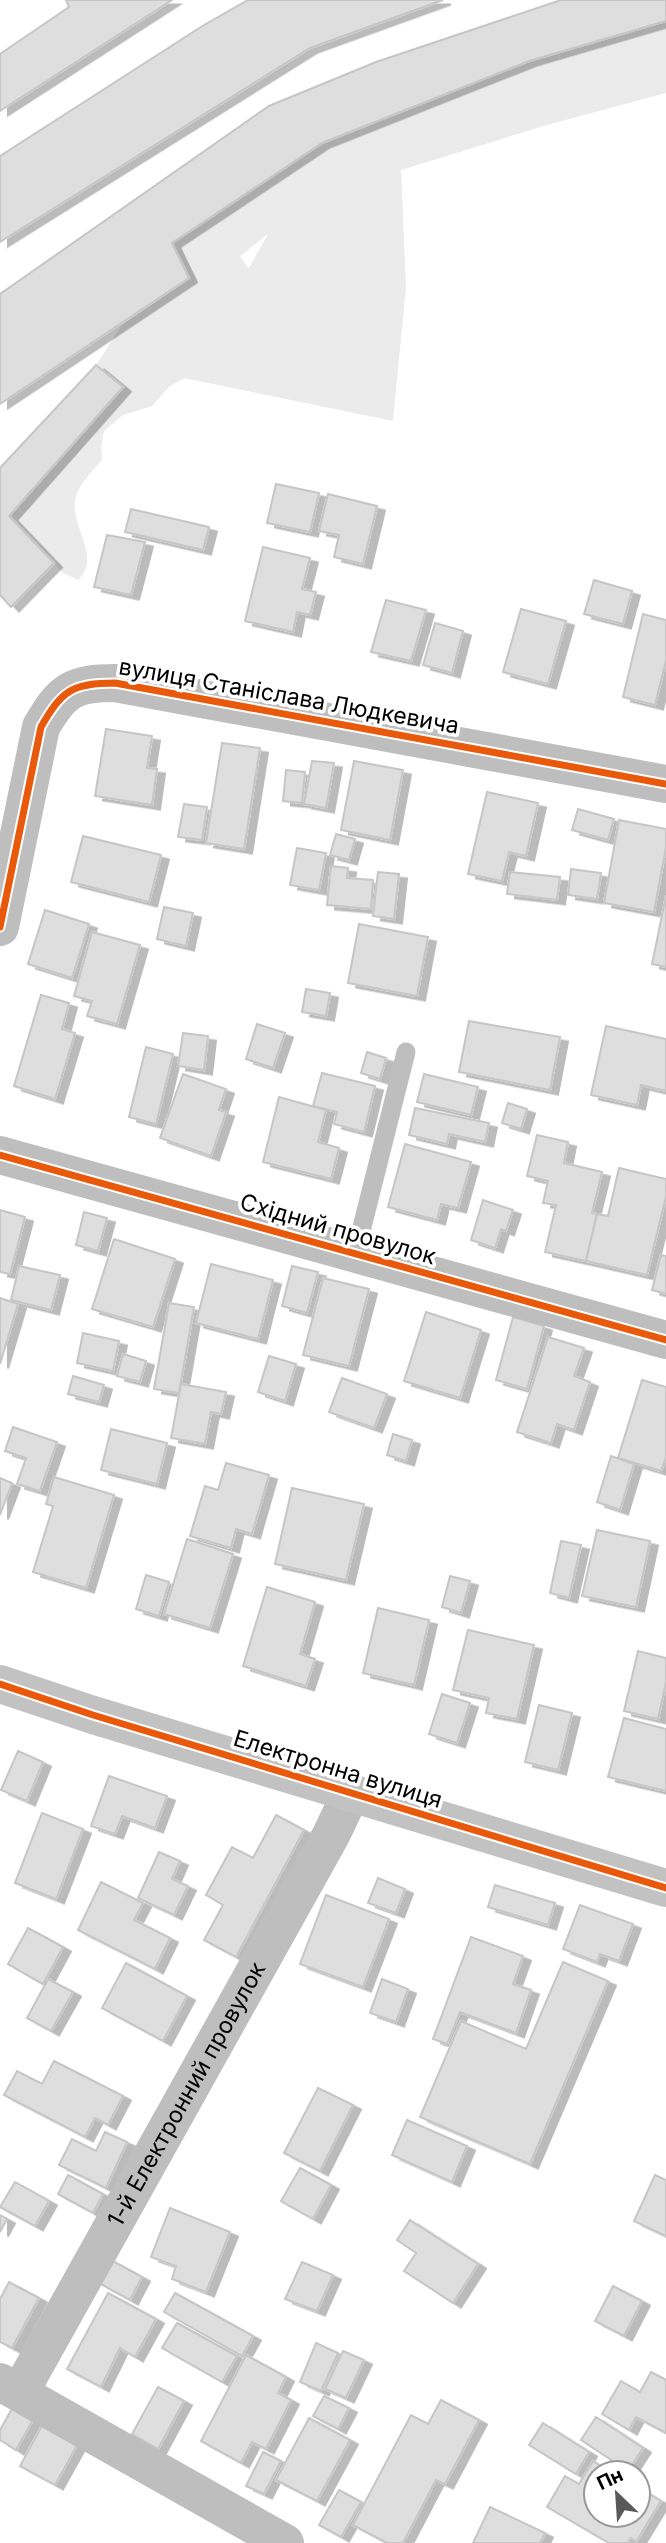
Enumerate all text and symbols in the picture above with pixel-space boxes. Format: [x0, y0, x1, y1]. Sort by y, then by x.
street label: вулиця Станіслава Людкевича [117, 652, 461, 740]
street label: Східний провулок [237, 1188, 440, 1270]
street label: Електронна вулиця [230, 1724, 446, 1814]
street label: 1-й Електронний провулок [101, 1957, 272, 2231]
north arrow [582, 2459, 652, 2529]
text: Пн [593, 2463, 627, 2495]

